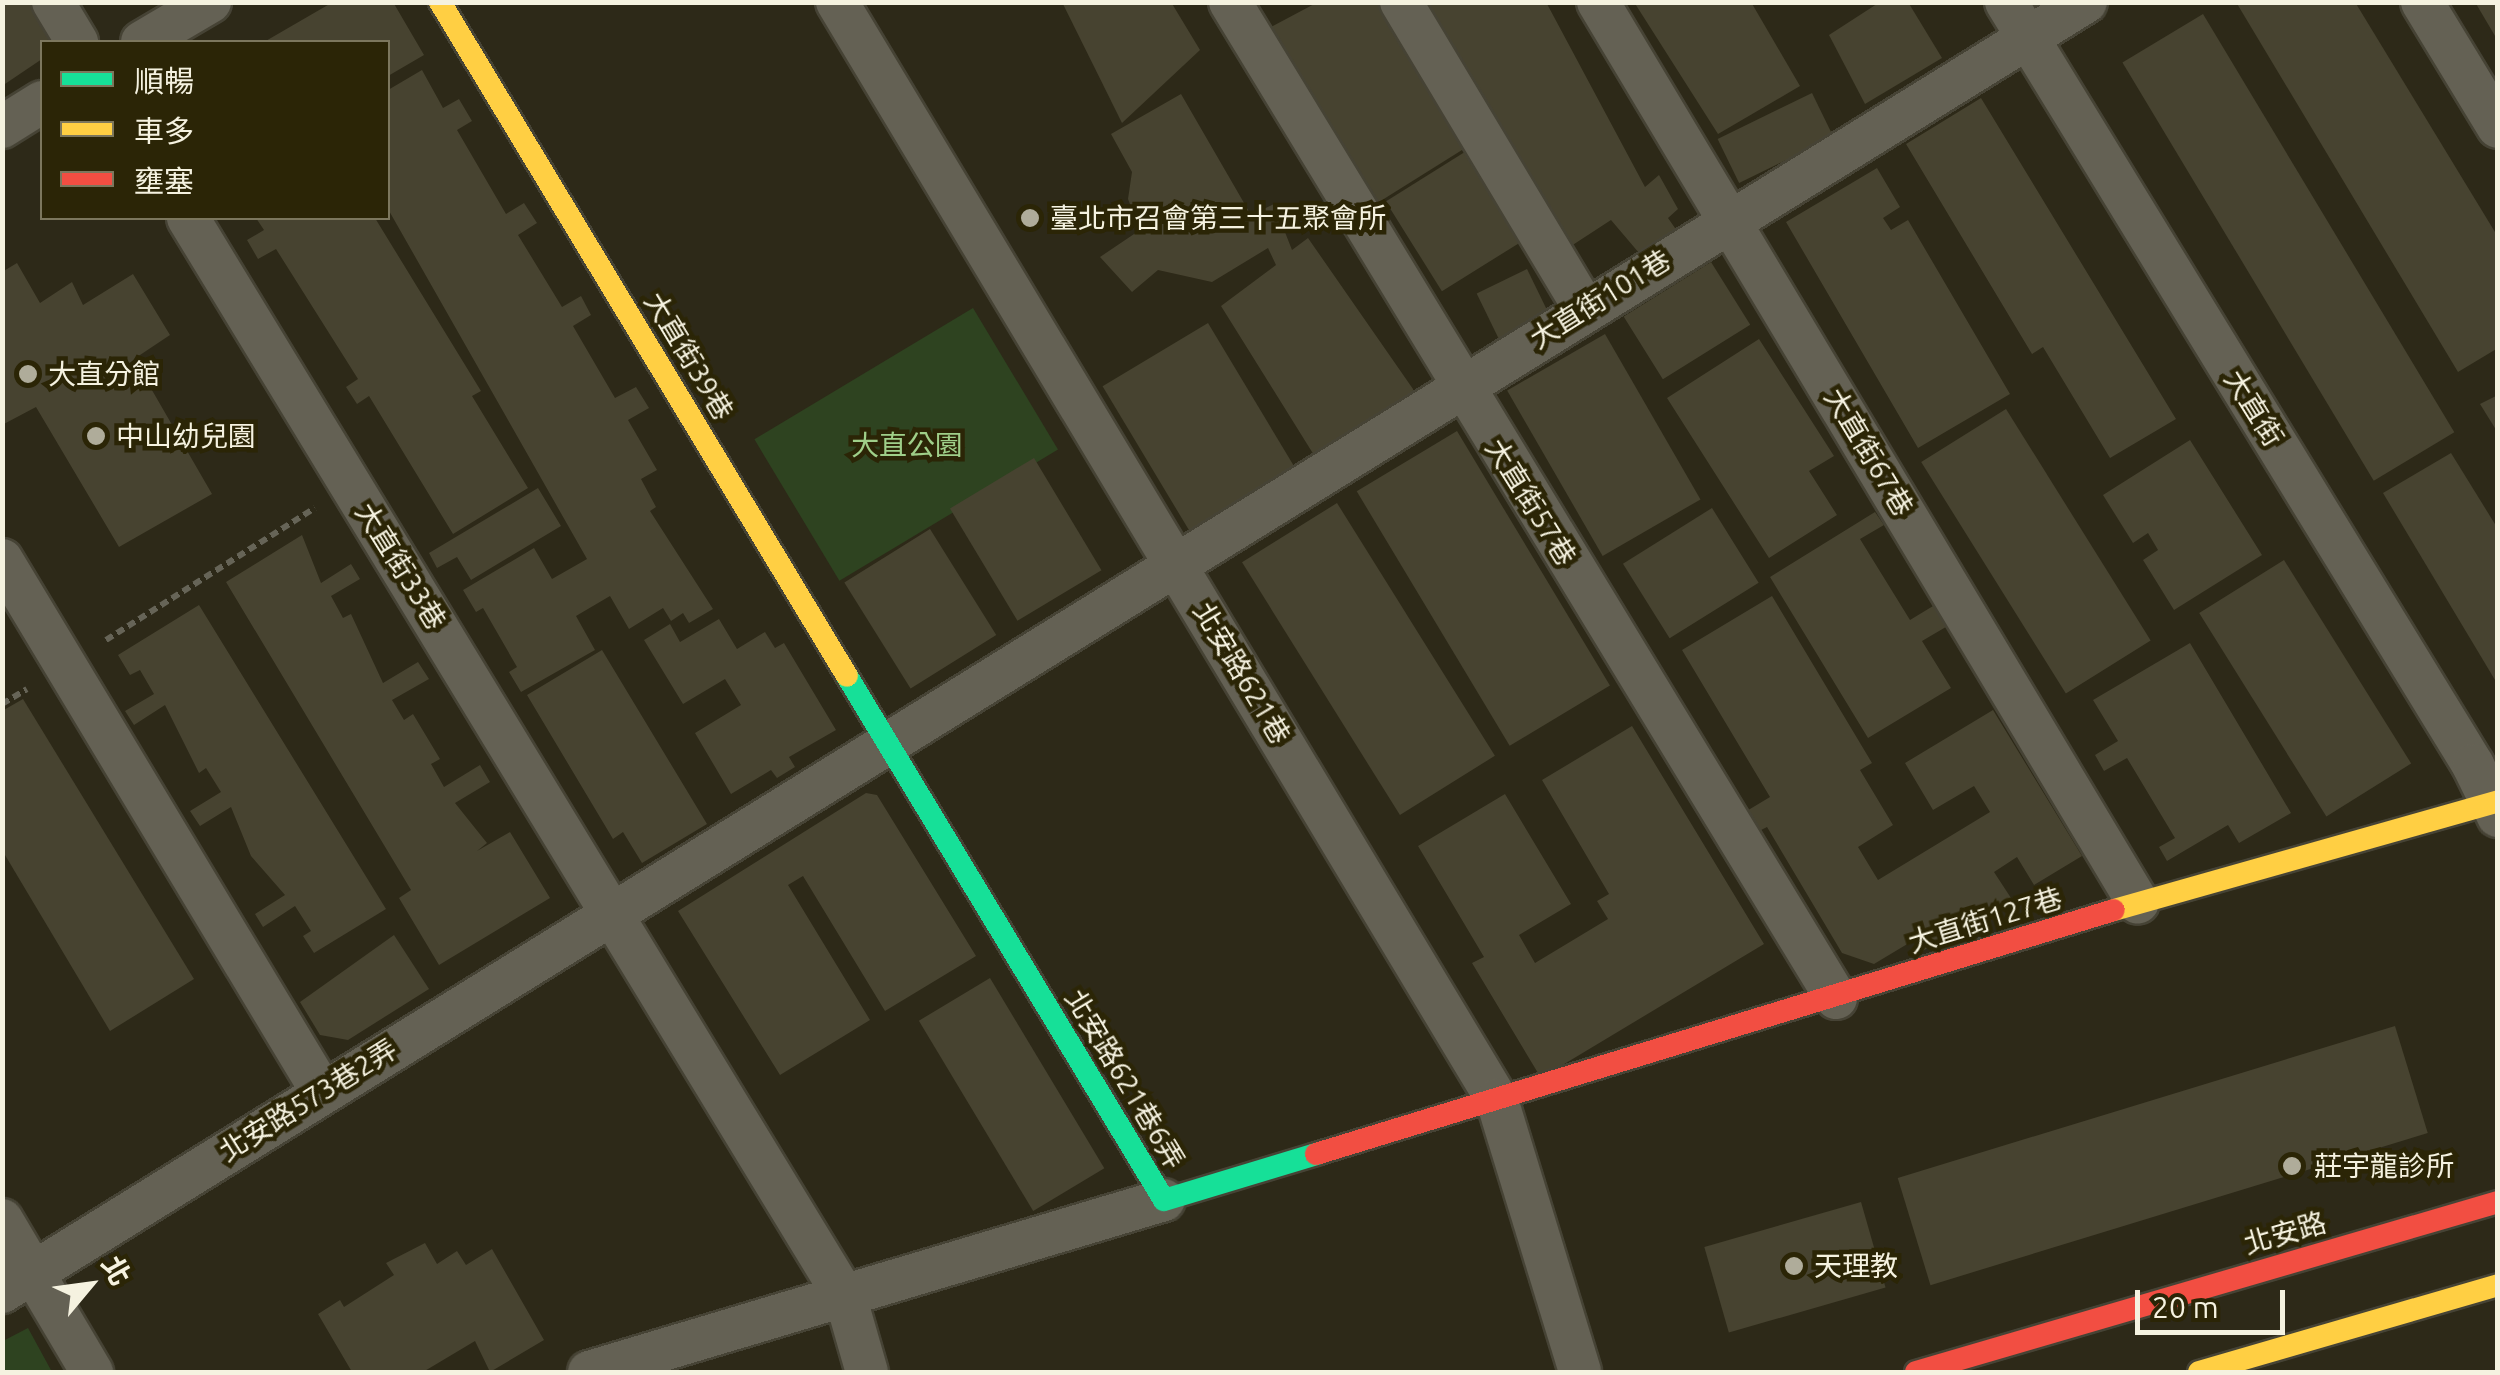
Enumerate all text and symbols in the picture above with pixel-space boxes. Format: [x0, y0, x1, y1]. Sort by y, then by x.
legend [40, 40, 390, 220]
text: 順暢 [134, 64, 194, 98]
text: 車多 [134, 114, 194, 148]
text: 壅塞 [134, 164, 194, 198]
place label: 臺北市召會第三十五聚會所 [1050, 201, 1386, 235]
marker: 臺北市召會第三十五聚會所 [1019, 207, 1041, 229]
street label: 大直街101巷 [1524, 243, 1676, 355]
street label: 大直街39巷 [638, 286, 740, 426]
place label: 大直分館 [48, 357, 160, 391]
marker: 大直分館 [17, 363, 39, 385]
street label: 大直街 [2217, 363, 2291, 453]
street label: 大直街67巷 [1818, 382, 1920, 522]
place label: 中山幼兒園 [116, 419, 256, 453]
marker: 中山幼兒園 [85, 425, 107, 447]
park label: 大直公園 [851, 428, 963, 462]
street label: 大直街57巷 [1479, 432, 1583, 572]
street label: 大直街33巷 [349, 496, 453, 636]
street label: 北安路621巷 [1187, 596, 1297, 750]
street label: 大直街127巷 [1904, 881, 2066, 959]
street label: 北安路621巷6弄 [1058, 983, 1192, 1175]
street label: 北安路573巷2弄 [213, 1032, 403, 1168]
place label: 莊宇龍診所 [2314, 1149, 2454, 1183]
marker: 莊宇龍診所 [2279, 1153, 2305, 1179]
street label: 北安路 [2240, 1205, 2330, 1261]
north arrow [40, 1235, 140, 1335]
place label: 天理教 [1814, 1249, 1898, 1283]
text: 北 [96, 1250, 137, 1290]
marker: 天理教 [1783, 1255, 1805, 1277]
scale bar [2140, 1270, 2290, 1332]
text: 20 m [2152, 1290, 2219, 1324]

